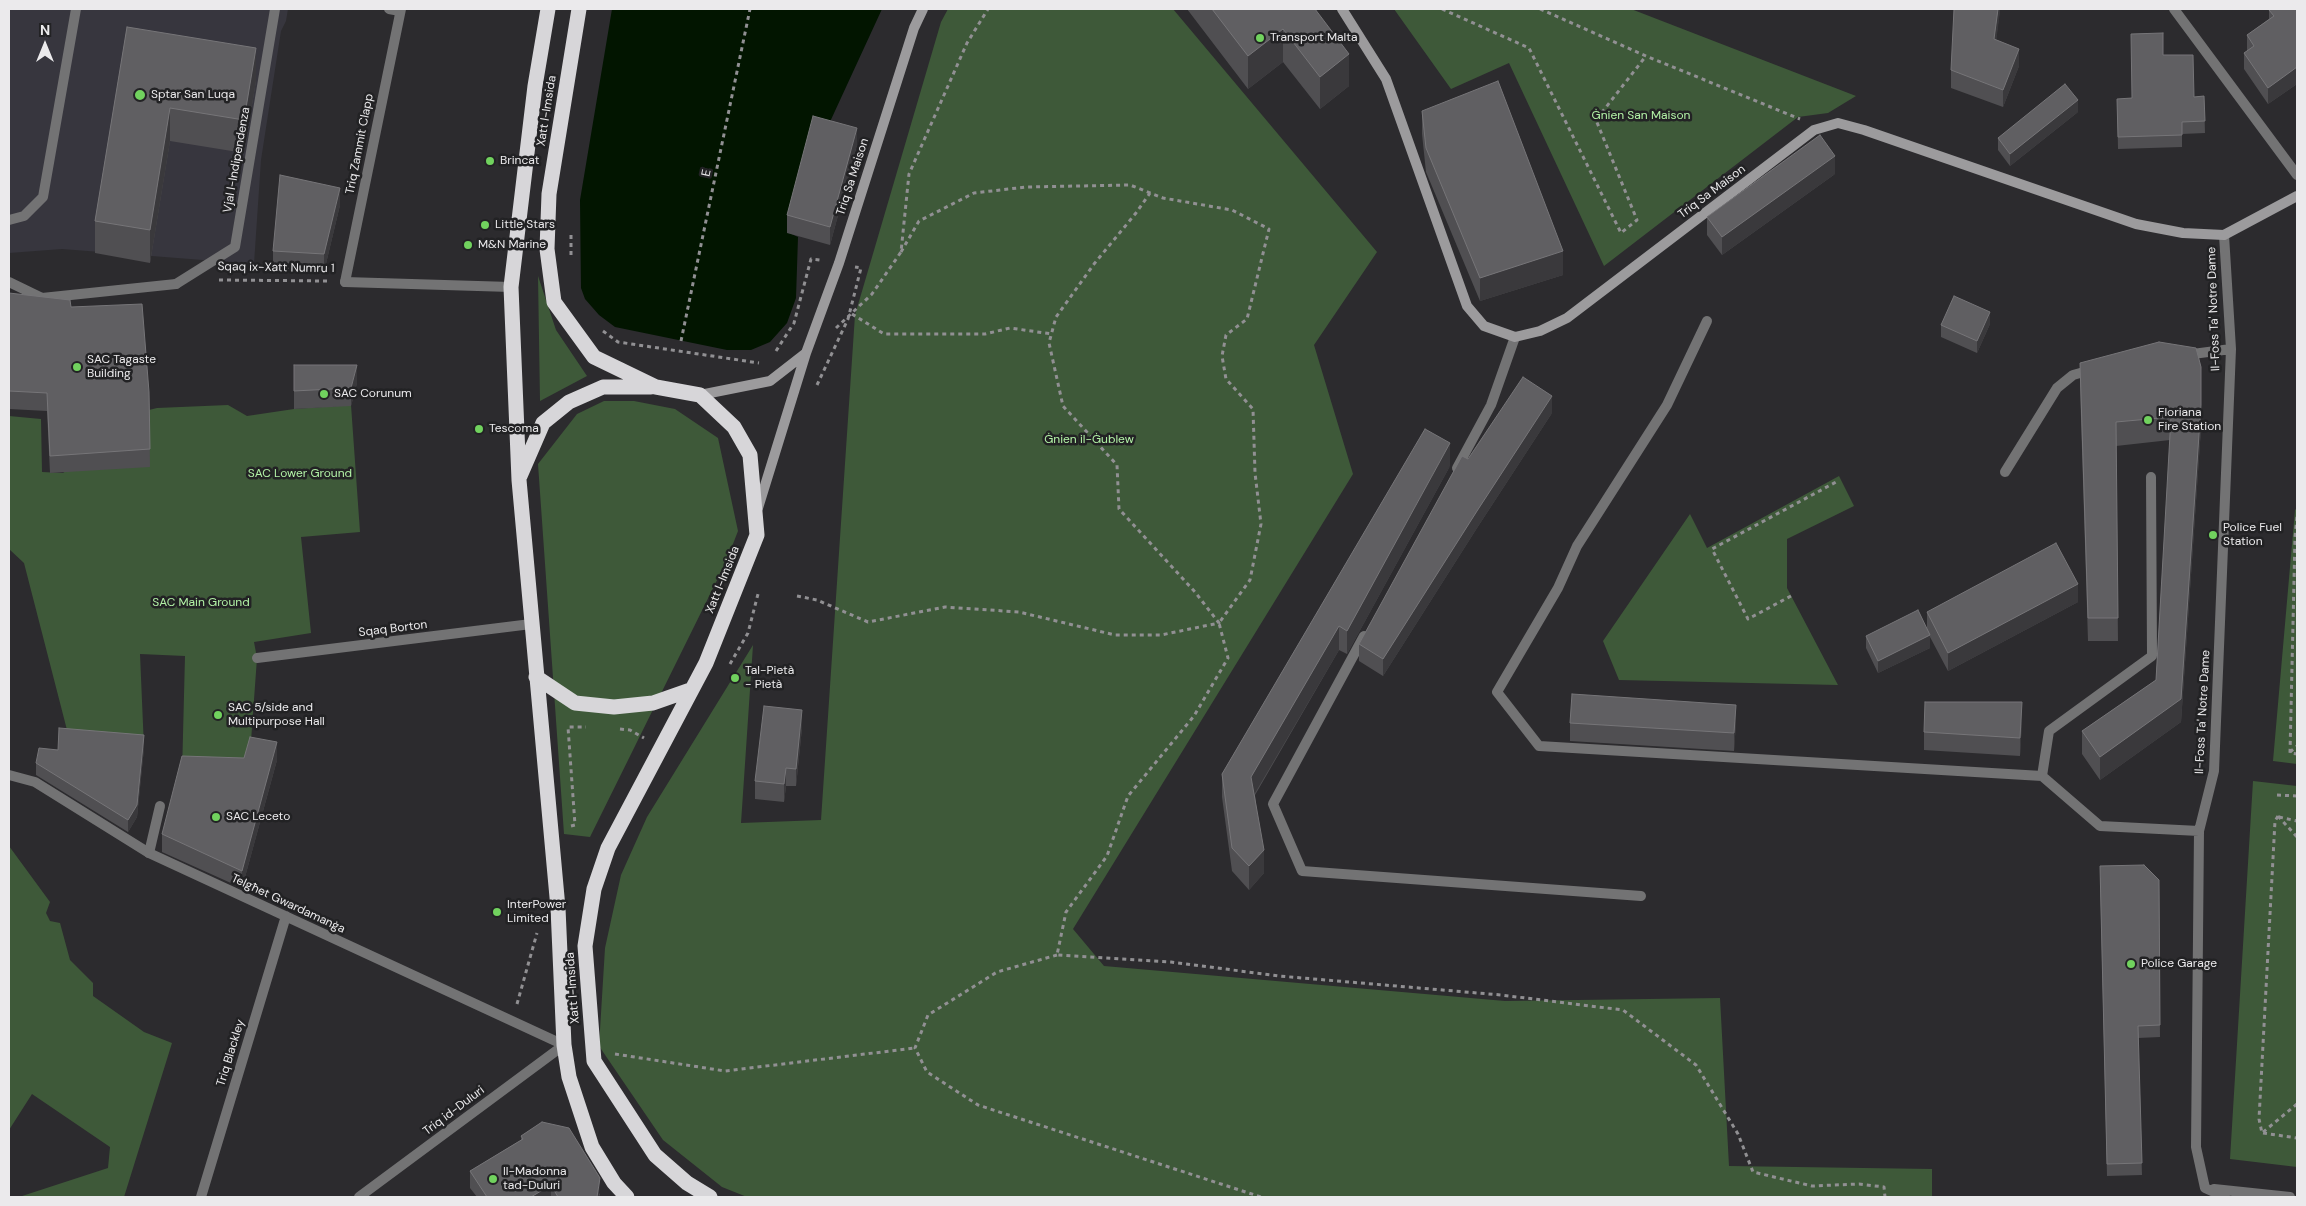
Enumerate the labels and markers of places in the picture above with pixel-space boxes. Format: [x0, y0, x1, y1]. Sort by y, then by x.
place label: Transport Malta [1270, 31, 1357, 45]
marker: Transport Malta [1254, 32, 1266, 44]
marker: Sptar San Luqa [133, 88, 147, 102]
place label: Sptar San Luqa [151, 88, 235, 102]
place label: Brincat [500, 154, 539, 168]
marker: Brincat [484, 155, 496, 167]
place label: Little Stars [495, 218, 555, 232]
marker: Little Stars [479, 219, 491, 231]
place label: M&N Marine [478, 238, 546, 252]
marker: M&N Marine [462, 239, 474, 251]
place label: SAC Tagaste Building [87, 353, 156, 381]
marker: SAC Tagaste Building [71, 361, 83, 373]
place label: SAC Corunum [334, 387, 412, 401]
marker: SAC Corunum [318, 388, 330, 400]
place label: Floriana Fire Station [2158, 406, 2221, 434]
marker: Floriana Fire Station [2142, 414, 2154, 426]
place label: Tescoma [489, 422, 539, 436]
marker: Tescoma [473, 423, 485, 435]
place label: Police Fuel Station [2223, 521, 2282, 549]
marker: Police Fuel Station [2207, 529, 2219, 541]
place label: Tal-Pietà - Pietà [745, 664, 794, 692]
marker: Tal-Pietà - Pietà [729, 672, 741, 684]
place label: SAC 5/side and Multipurpose Hall [228, 701, 325, 729]
marker: SAC 5/side and Multipurpose Hall [212, 709, 224, 721]
place label: SAC Leceto [226, 810, 290, 824]
marker: SAC Leceto [210, 811, 222, 823]
place label: InterPower Limited [507, 898, 566, 926]
marker: InterPower Limited [491, 906, 503, 918]
place label: Police Garage [2141, 957, 2217, 971]
marker: Police Garage [2125, 958, 2137, 970]
place label: Il-Madonna tad-Duluri [503, 1165, 567, 1193]
marker: Il-Madonna tad-Duluri [487, 1173, 499, 1185]

